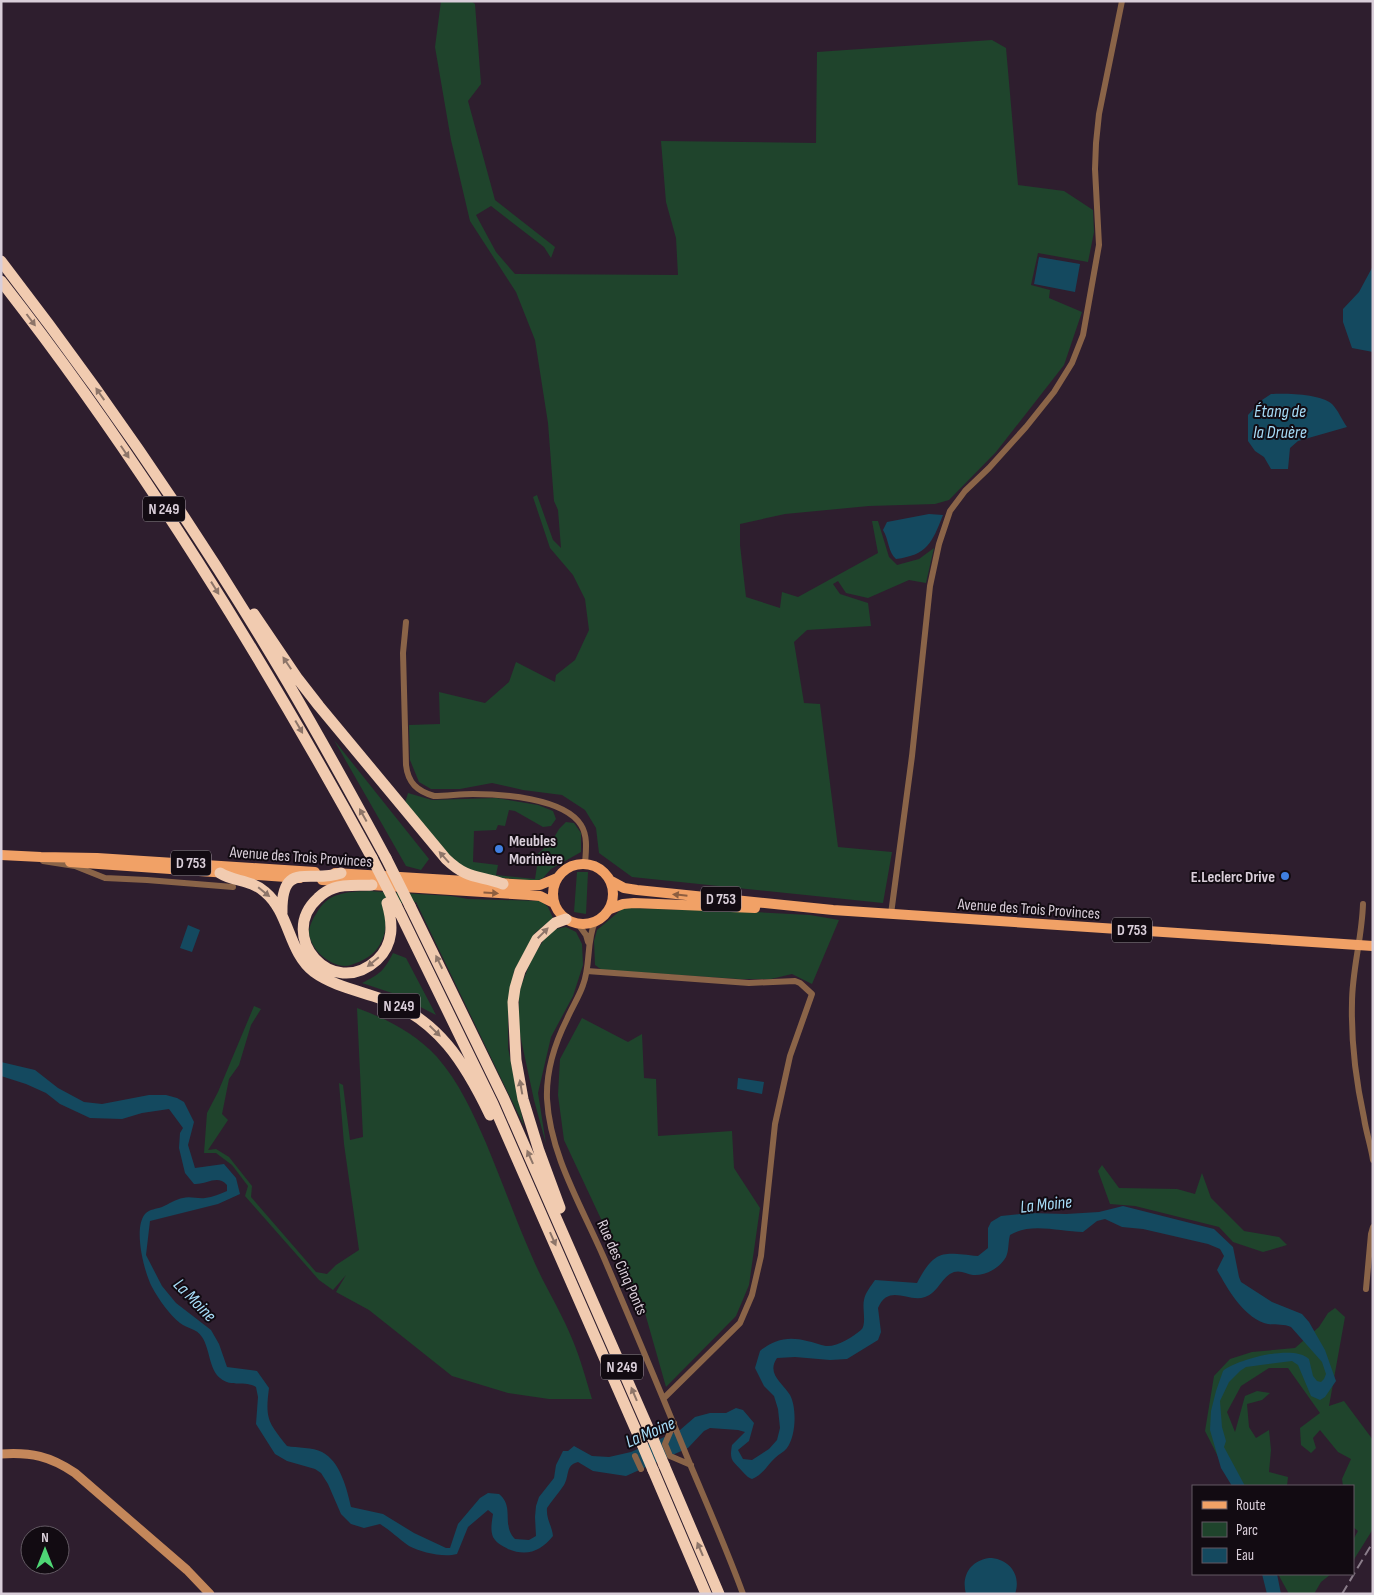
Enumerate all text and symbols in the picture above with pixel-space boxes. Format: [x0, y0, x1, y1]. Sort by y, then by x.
one-way arrow [25, 313, 36, 326]
one-way arrow [95, 387, 105, 401]
water label: Étang de la Druère [1253, 401, 1307, 443]
one-way arrow [120, 446, 130, 459]
road number: N 249 [143, 496, 185, 522]
one-way arrow [210, 581, 220, 594]
one-way arrow [282, 656, 292, 669]
one-way arrow [295, 719, 303, 734]
one-way arrow [359, 808, 367, 823]
place label: Meubles Morinière [509, 832, 563, 869]
street label: Avenue des Trois Provinces [228, 843, 373, 872]
marker: Meubles Morinière [493, 843, 505, 855]
road number: D 753 [171, 850, 211, 876]
one-way arrow [439, 850, 450, 863]
place label: E.Leclerc Drive [1191, 868, 1275, 887]
marker: E.Leclerc Drive [1279, 870, 1291, 882]
one-way arrow [257, 886, 270, 897]
road number: D 753 [701, 886, 741, 912]
one-way arrow [483, 889, 499, 897]
one-way arrow [671, 891, 687, 899]
street label: Avenue des Trois Provinces [956, 895, 1101, 924]
road number: D 753 [1112, 918, 1152, 942]
one-way arrow [537, 927, 549, 939]
one-way arrow [435, 955, 443, 969]
one-way arrow [367, 957, 380, 968]
road number: N 249 [378, 994, 420, 1018]
one-way arrow [429, 1025, 441, 1037]
one-way arrow [517, 1080, 525, 1095]
one-way arrow [526, 1150, 534, 1164]
water label: La Moine [1019, 1191, 1073, 1218]
street label: Rue des Cinq Ponts [592, 1217, 651, 1318]
one-way arrow [550, 1232, 558, 1246]
water label: La Moine [169, 1274, 220, 1326]
road number: N 249 [601, 1354, 643, 1380]
one-way arrow [629, 1387, 637, 1401]
water label: La Moine [622, 1413, 678, 1452]
legend [1192, 1485, 1354, 1575]
text: Route [1236, 1496, 1266, 1515]
text: Parc [1236, 1521, 1258, 1540]
north arrow [20, 1525, 70, 1575]
text: N [41, 1529, 49, 1546]
one-way arrow [696, 1542, 704, 1556]
text: Eau [1236, 1546, 1254, 1565]

